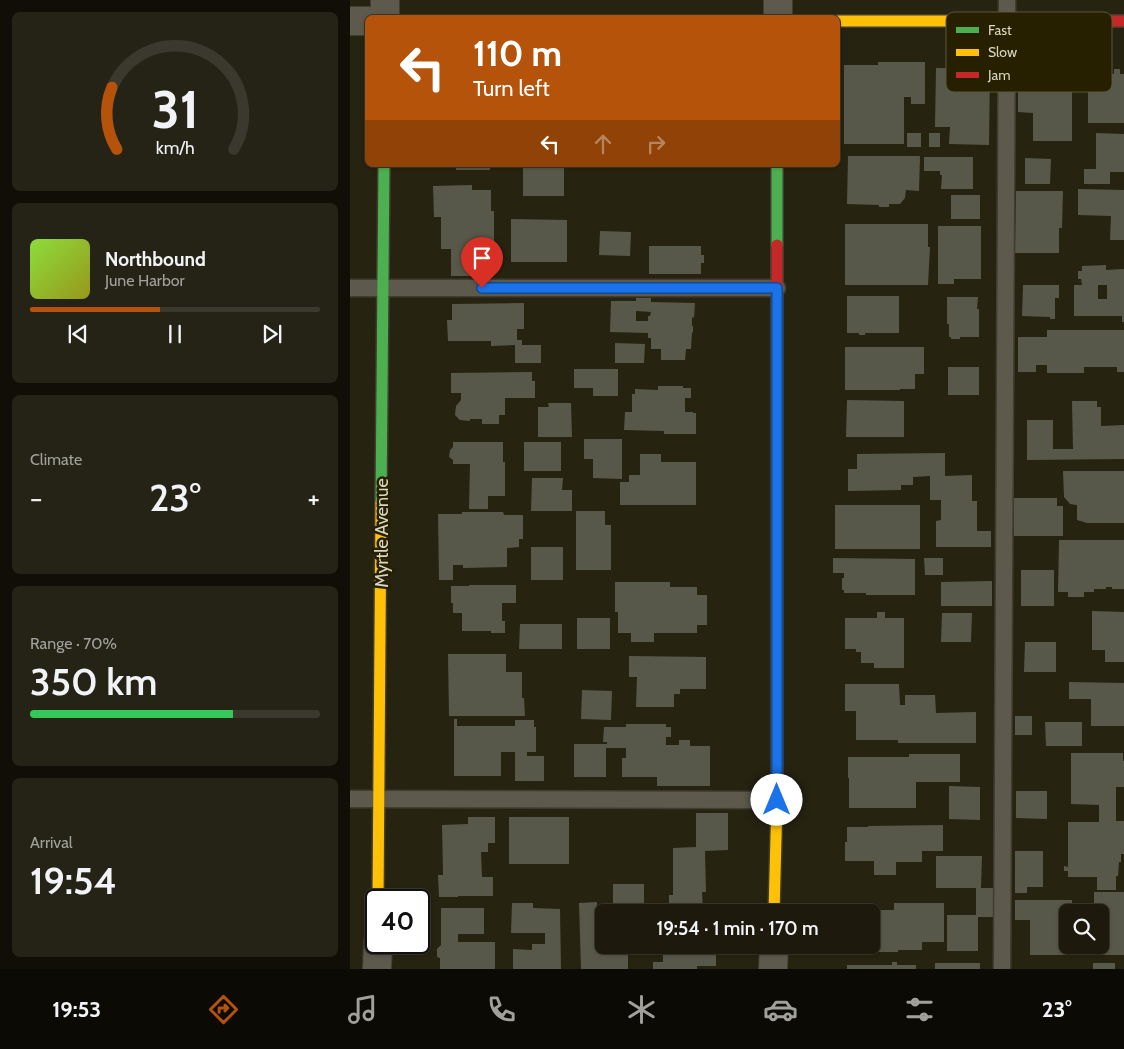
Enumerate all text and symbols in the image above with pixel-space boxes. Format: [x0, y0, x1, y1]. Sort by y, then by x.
legend [946, 12, 1112, 92]
text: Fast [988, 21, 1012, 39]
text: 110 m [473, 32, 562, 75]
icon: left [390, 35, 455, 100]
text: Slow [988, 43, 1017, 61]
text: Jam [987, 66, 1010, 84]
text: Turn left [473, 75, 550, 102]
text: 31 [151, 78, 199, 141]
icon: left [536, 130, 564, 158]
icon: ahead [589, 130, 617, 158]
icon: right [642, 130, 670, 158]
text: km/h [155, 137, 195, 158]
pin [461, 237, 503, 288]
icon: arrive [468, 244, 496, 272]
text: Northbound [105, 248, 206, 271]
text: June Harbor [105, 271, 185, 290]
icon: previous [64, 320, 92, 348]
icon: pause [161, 320, 189, 348]
icon: next [258, 320, 286, 348]
text: Climate [30, 450, 82, 469]
text: 23° [149, 474, 201, 521]
street label: Myrtle Avenue [371, 478, 393, 588]
text: − [30, 481, 42, 515]
text: + [308, 481, 320, 515]
text: Range · 70% [30, 634, 117, 653]
text: 350 km [30, 658, 157, 705]
position arrow [750, 773, 802, 825]
text: Arrival [30, 833, 73, 852]
text: 19:54 [30, 857, 117, 904]
speed limit sign: 40 [365, 889, 430, 954]
map controls [1059, 904, 1109, 954]
button: search [1059, 904, 1109, 954]
text: 19:54 · 1 min · 170 m [656, 917, 819, 940]
icon: directions [206, 992, 241, 1027]
icon: music [345, 992, 380, 1027]
icon: phone [484, 992, 519, 1027]
icon: climate [624, 992, 659, 1027]
icon: car [763, 992, 798, 1027]
icon: filters [902, 992, 937, 1027]
text: 19:53 [52, 996, 101, 1023]
text: 23° [1042, 996, 1072, 1023]

